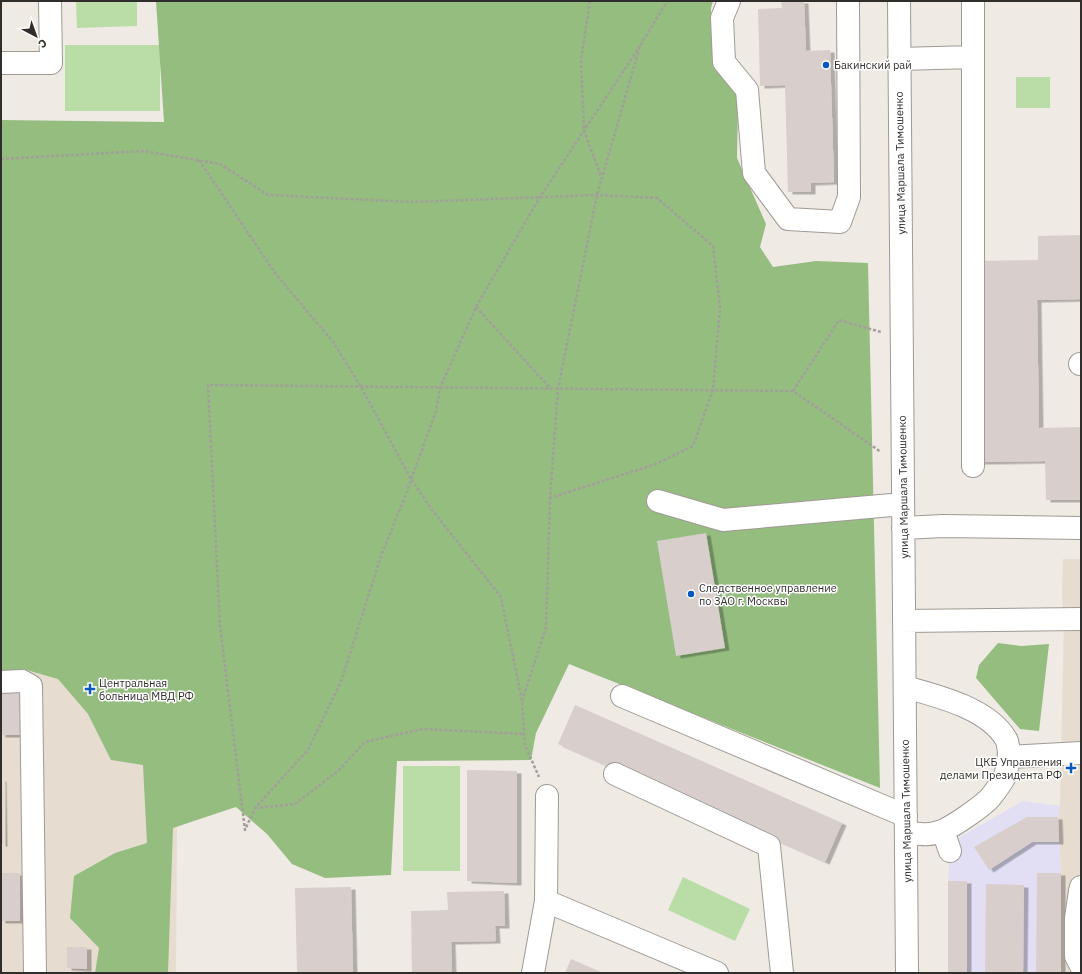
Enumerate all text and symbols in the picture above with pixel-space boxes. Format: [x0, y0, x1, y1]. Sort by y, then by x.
north arrow [16, 16, 56, 56]
text: С [35, 36, 50, 51]
place label: Бакинский рай [834, 58, 912, 72]
marker: Бакинский рай [821, 60, 831, 70]
street label: улица Маршала Тимошенко [892, 91, 908, 235]
street label: улица Маршала Тимошенко [895, 415, 911, 559]
place label: Следственное управление по ЗАО г. Москвы [699, 581, 837, 608]
marker: Следственное управление по ЗАО г. Москвы [686, 589, 696, 599]
place label: Центральная больница МВД РФ [99, 676, 194, 703]
marker: Центральная больница МВД РФ [84, 683, 96, 695]
street label: улица Маршала Тимошенко [898, 739, 914, 883]
place label: ЦКБ Управления делами Президента РФ [940, 755, 1062, 782]
marker: ЦКБ Управления делами Президента РФ [1065, 762, 1077, 774]

